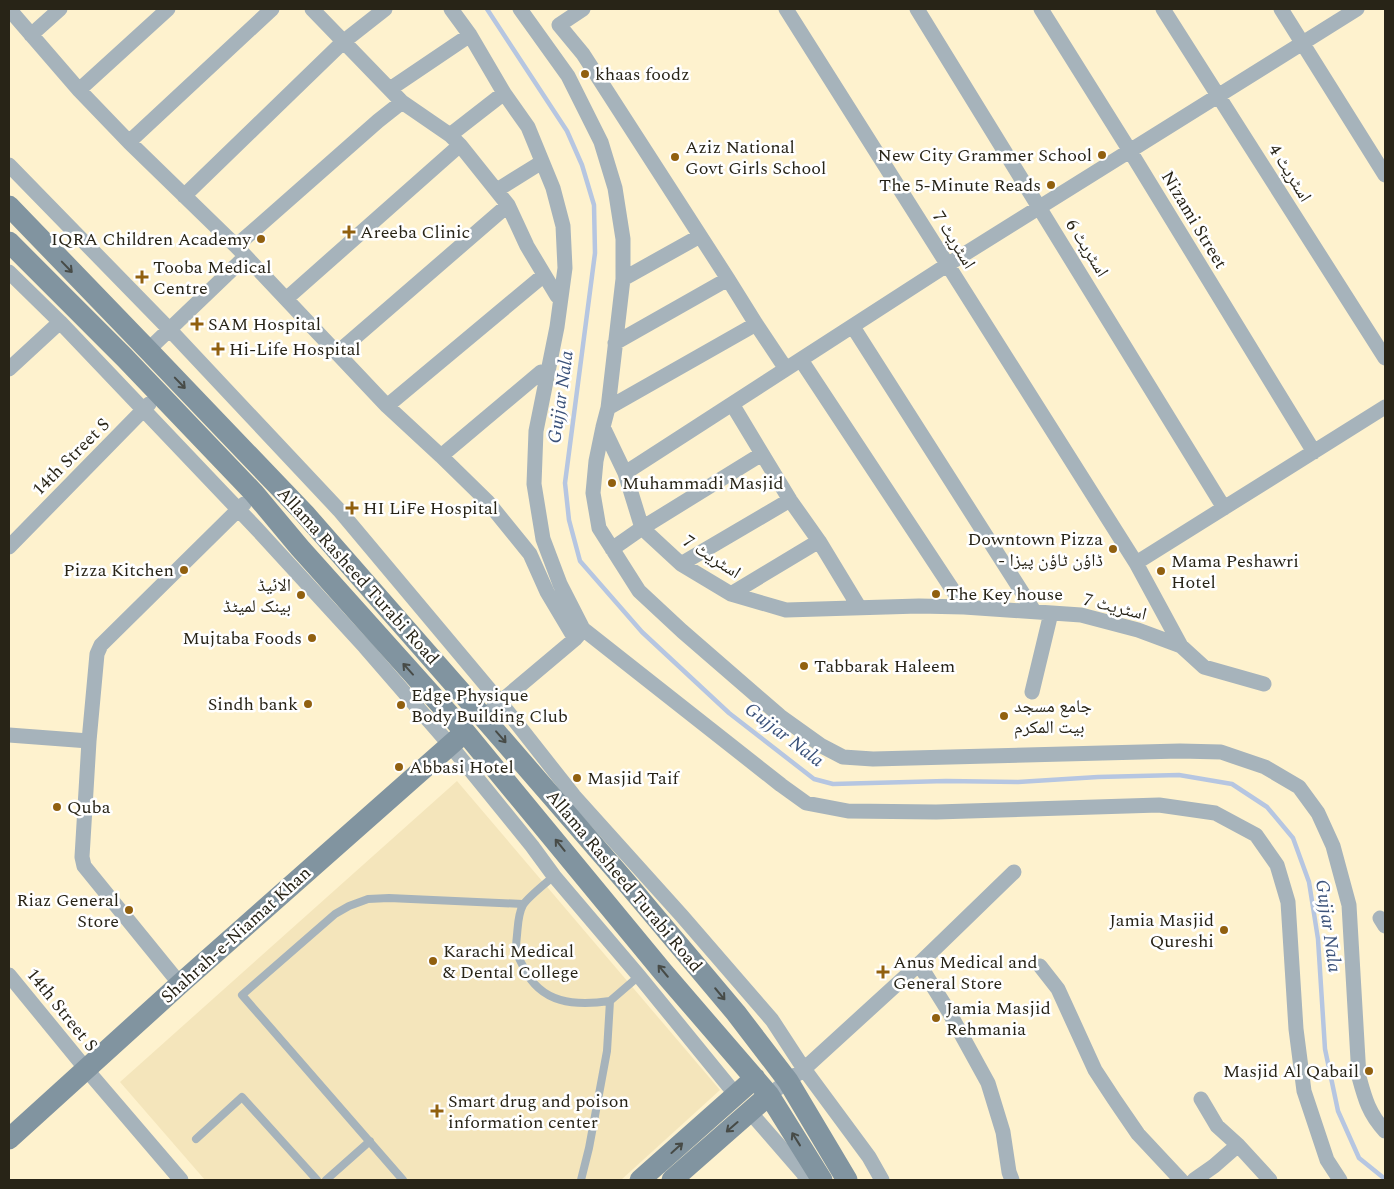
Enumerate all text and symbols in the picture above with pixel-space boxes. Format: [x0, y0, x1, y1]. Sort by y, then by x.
place label: khaas foodz [595, 61, 690, 88]
marker: khaas foodz [579, 68, 591, 80]
place label: Aziz National Govt Girls School [685, 134, 826, 182]
street label: اسٹریٹ 4 [1262, 139, 1318, 207]
place label: New City Grammer School [878, 142, 1092, 169]
marker: New City Grammer School [1096, 149, 1108, 161]
marker: Aziz National Govt Girls School [669, 151, 681, 163]
street label: Nizami Street [1154, 166, 1234, 274]
place label: The 5-Minute Reads [879, 172, 1041, 199]
marker: The 5-Minute Reads [1045, 179, 1057, 191]
street label: اسٹریٹ 7 [926, 206, 982, 274]
street label: اسٹریٹ 6 [1059, 214, 1115, 282]
place label: Areeba Clinic [360, 219, 470, 246]
marker: Areeba Clinic [342, 225, 356, 239]
place label: IQRA Children Academy [51, 226, 252, 253]
marker: IQRA Children Academy [255, 233, 267, 245]
place label: Tooba Medical Centre [153, 254, 271, 302]
one-way arrow [61, 260, 73, 273]
marker: Tooba Medical Centre [135, 270, 149, 284]
place label: SAM Hospital [208, 311, 321, 338]
marker: SAM Hospital [190, 317, 204, 331]
place label: Hi-Life Hospital [229, 336, 361, 363]
marker: Hi-Life Hospital [211, 342, 225, 356]
water label: Gujjar Nala [540, 348, 582, 445]
one-way arrow [174, 377, 186, 390]
street label: 14th Street S [26, 412, 116, 502]
place label: Muhammadi Masjid [622, 470, 784, 497]
marker: Muhammadi Masjid [606, 477, 618, 489]
street label: Allama Rasheed Turabi Road [271, 481, 445, 671]
place label: HI LiFe Hospital [363, 495, 498, 522]
marker: HI LiFe Hospital [345, 501, 359, 515]
place label: Downtown Pizza - ڈاؤن ٹاؤن پیزا [967, 526, 1103, 574]
street label: اسٹریٹ 7 [678, 528, 746, 586]
marker: Downtown Pizza - ڈاؤن ٹاؤن پیزا [1107, 543, 1119, 555]
place label: Mama Peshawri Hotel [1171, 548, 1299, 596]
place label: Pizza Kitchen [63, 557, 174, 584]
marker: Pizza Kitchen [178, 564, 190, 576]
marker: Mama Peshawri Hotel [1155, 565, 1167, 577]
place label: الائیڈ بینک لمیٹڈ [223, 572, 291, 620]
place label: The Key house [946, 581, 1063, 608]
street label: اسٹریٹ 7 [1081, 586, 1149, 628]
marker: The Key house [930, 588, 942, 600]
marker: الائیڈ بینک لمیٹڈ [295, 589, 307, 601]
place label: Mujtaba Foods [182, 625, 302, 652]
marker: Mujtaba Foods [306, 632, 318, 644]
place label: Tabbarak Haleem [814, 653, 955, 680]
marker: Tabbarak Haleem [798, 660, 810, 672]
one-way arrow [403, 662, 414, 675]
place label: Edge Physique Body Building Club [411, 682, 568, 730]
place label: Sindh bank [208, 691, 298, 718]
place label: جامع مسجد بیت المکرم [1014, 693, 1092, 741]
water label: Gujjar Nala [738, 695, 830, 775]
marker: Sindh bank [302, 698, 314, 710]
marker: Edge Physique Body Building Club [395, 699, 407, 711]
marker: جامع مسجد بیت المکرم [998, 710, 1010, 722]
one-way arrow [495, 731, 506, 744]
place label: Abbasi Hotel [409, 754, 514, 781]
marker: Abbasi Hotel [393, 761, 405, 773]
place label: Masjid Taif [587, 765, 681, 792]
marker: Masjid Taif [571, 772, 583, 784]
street label: Allama Rasheed Turabi Road [539, 784, 709, 978]
place label: Quba [67, 794, 111, 821]
marker: Quba [51, 801, 63, 813]
one-way arrow [554, 839, 565, 852]
street label: Shahrah-e-Niamat Khan [155, 860, 317, 1010]
water label: Gujjar Nala [1307, 878, 1349, 975]
place label: Riaz General Store [17, 887, 119, 935]
marker: Riaz General Store [123, 904, 135, 916]
place label: Jamia Masjid Qureshi [1109, 907, 1214, 955]
marker: Jamia Masjid Qureshi [1218, 924, 1230, 936]
place label: Karachi Medical & Dental College [443, 938, 578, 986]
place label: Anus Medical and General Store [893, 949, 1038, 997]
marker: Karachi Medical & Dental College [427, 955, 439, 967]
street label: 14th Street S [20, 962, 104, 1058]
one-way arrow [657, 965, 668, 978]
marker: Anus Medical and General Store [877, 966, 889, 978]
one-way arrow [714, 987, 725, 1000]
place label: Jamia Masjid Rehmania [946, 995, 1051, 1043]
marker: Jamia Masjid Rehmania [930, 1012, 942, 1024]
place label: Masjid Al Qabail [1223, 1058, 1359, 1085]
marker: Masjid Al Qabail [1363, 1065, 1375, 1077]
place label: Smart drug and poison information center [448, 1088, 629, 1136]
marker: Smart drug and poison information center [430, 1104, 444, 1118]
one-way arrow [726, 1122, 739, 1133]
one-way arrow [791, 1132, 801, 1146]
one-way arrow [670, 1142, 683, 1154]

